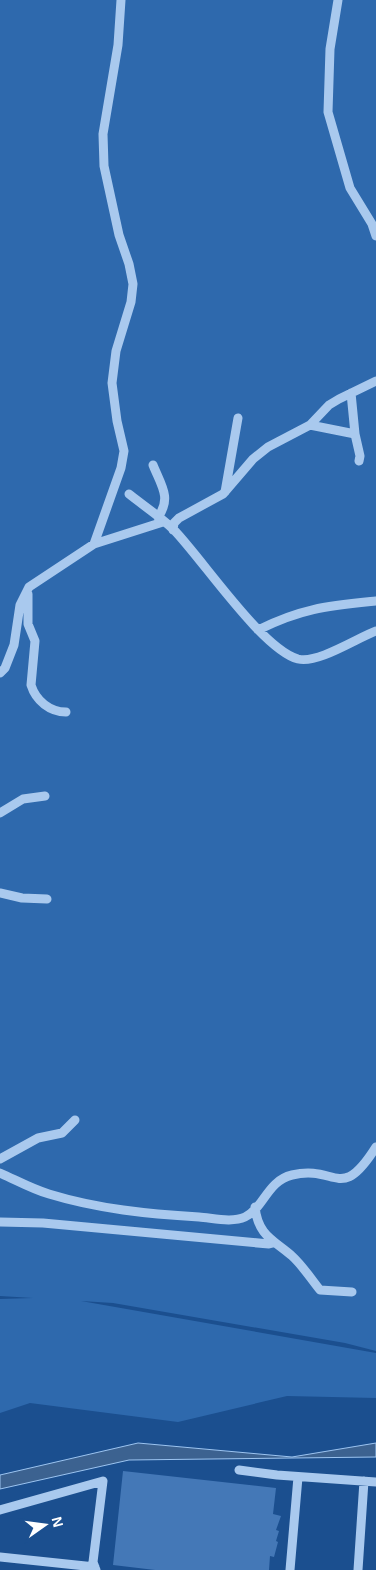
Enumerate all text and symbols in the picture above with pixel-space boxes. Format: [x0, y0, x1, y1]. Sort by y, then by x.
north arrow [20, 1500, 70, 1550]
text: N [49, 1515, 67, 1529]

